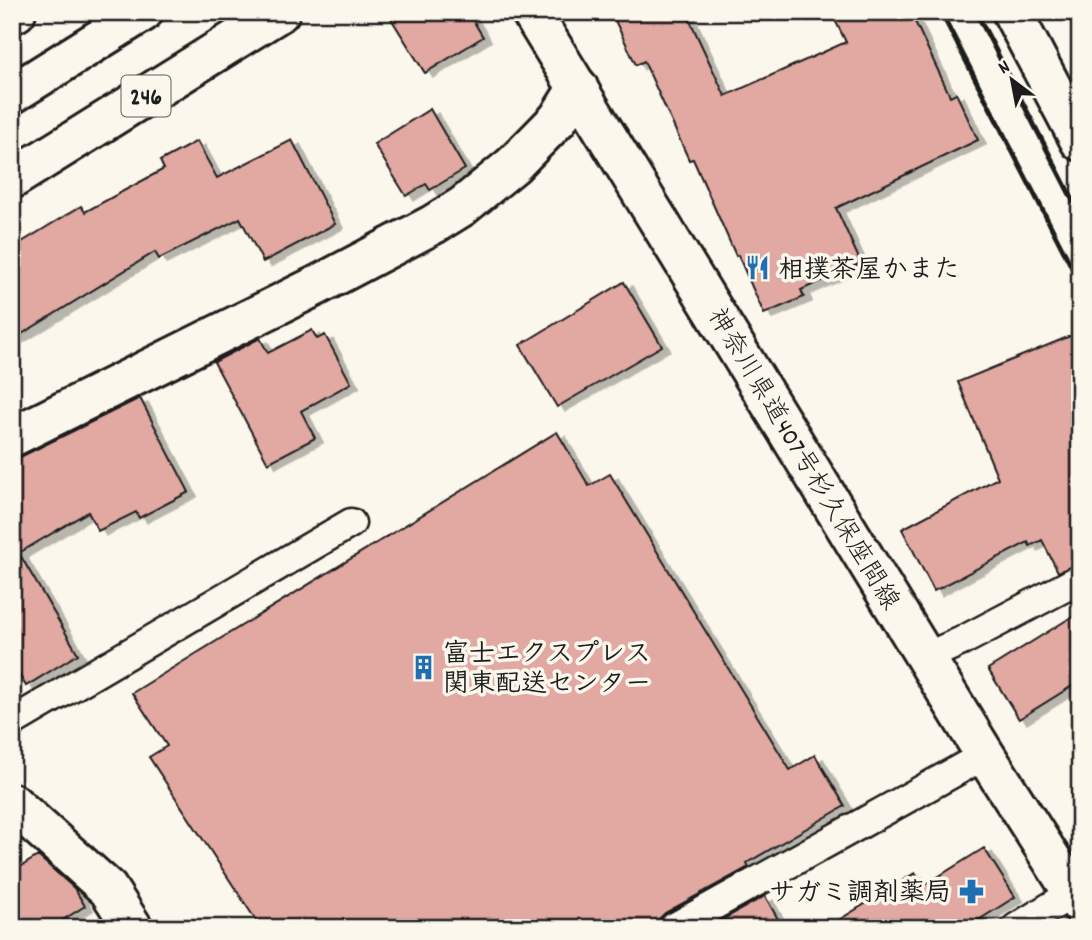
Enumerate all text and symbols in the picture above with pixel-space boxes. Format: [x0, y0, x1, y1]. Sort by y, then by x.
north arrow [976, 46, 1046, 116]
text: N [994, 55, 1016, 82]
road number: 246 [122, 76, 170, 116]
place label: 相撲茶屋かまた [778, 253, 960, 290]
restaurant icon: 相撲茶屋かまた [744, 254, 772, 282]
street label: 神奈川県道407号杉久保座間線 [697, 302, 907, 618]
place label: 富士エクスプレス 関東配送センター [443, 637, 651, 704]
building icon: 富士エクスプレス 関東配送センター [409, 653, 437, 681]
place label: サガミ調剤薬局 [769, 876, 951, 913]
pharmacy icon: サガミ調剤薬局 [957, 877, 985, 905]

